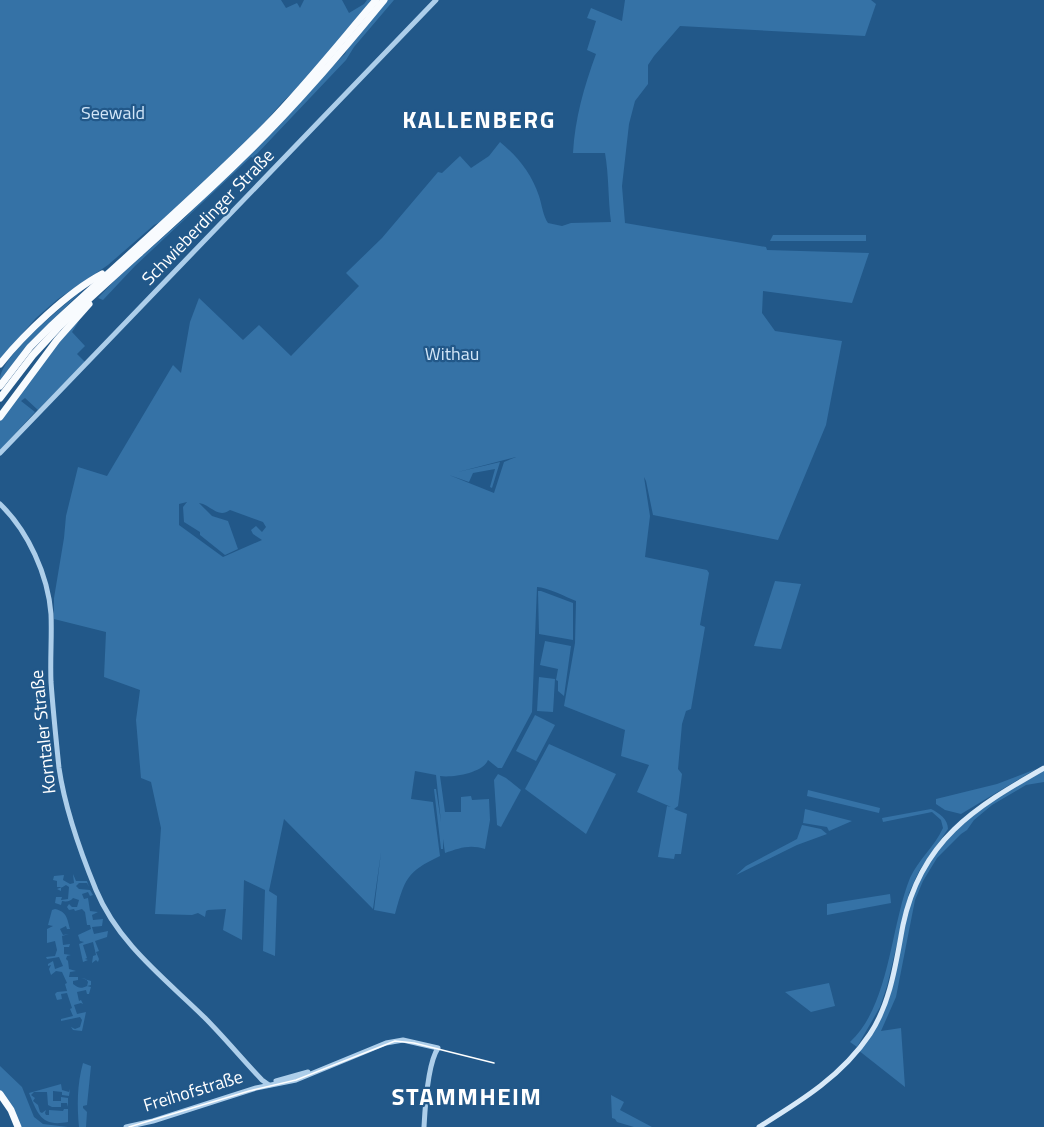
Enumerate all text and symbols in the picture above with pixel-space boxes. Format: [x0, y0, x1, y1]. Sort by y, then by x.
park label: Seewald [81, 99, 145, 126]
district label: KALLENBERG [402, 101, 556, 137]
street label: Schwieberdinger Straße [135, 142, 280, 291]
park label: Withau [425, 340, 479, 367]
street label: Korntaler Straße [23, 669, 62, 795]
street label: Freihofstraße [140, 1063, 246, 1118]
district label: STAMMHEIM [392, 1078, 542, 1114]

